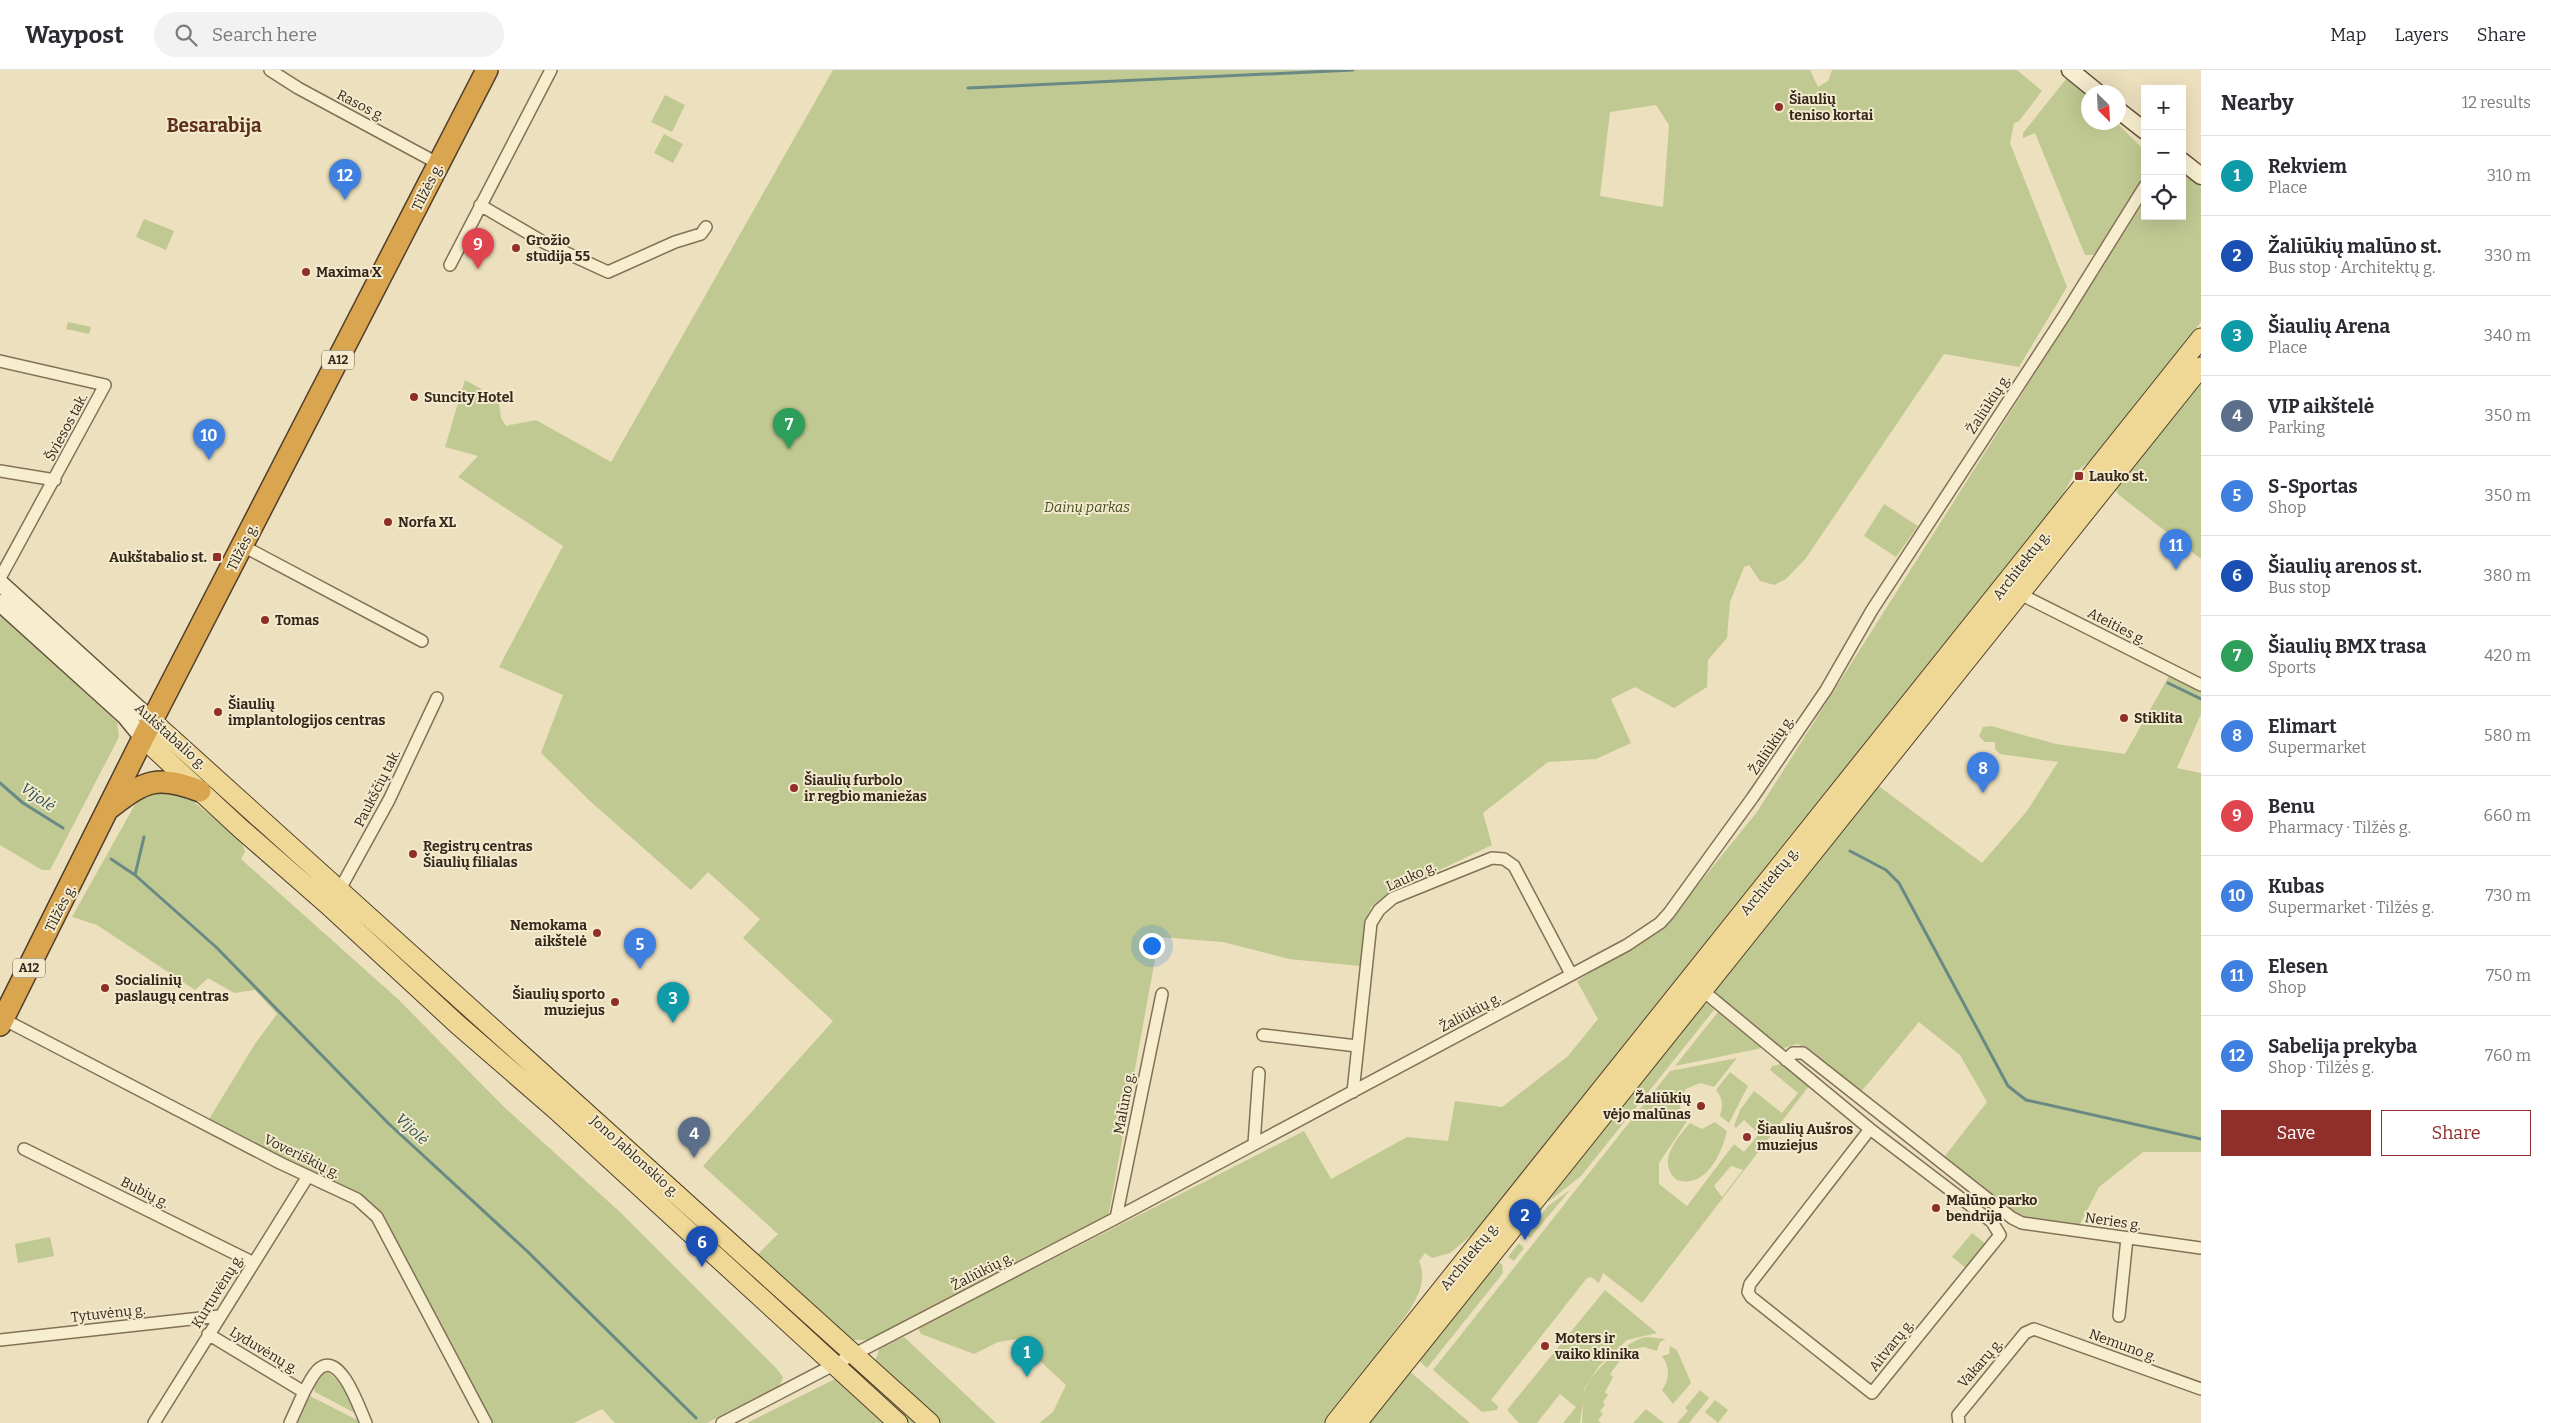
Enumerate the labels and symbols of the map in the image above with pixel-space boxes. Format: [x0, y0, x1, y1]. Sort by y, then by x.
north arrow [2081, 85, 2126, 130]
street label: Rasos g. [334, 86, 388, 125]
place label: Šiaulių teniso kortai [1789, 89, 1874, 124]
marker: Šiaulių teniso kortai [1773, 101, 1785, 113]
district label: Besarabija [166, 114, 262, 137]
pin: 12 [329, 159, 361, 200]
street label: Tilžės g. [408, 161, 447, 214]
pin: 9 [462, 228, 494, 269]
place label: Grožio studija 55 [526, 232, 590, 265]
marker: Grožio studija 55 [510, 242, 522, 254]
place label: Maxima X [316, 264, 382, 281]
marker: Maxima X [300, 266, 312, 278]
road number: A12 [322, 350, 354, 370]
street label: Žaliūkių g. [1963, 371, 2014, 437]
place label: Suncity Hotel [424, 389, 514, 406]
street label: Šviesos tak. [41, 390, 91, 464]
marker: Suncity Hotel [408, 391, 420, 403]
pin: 7 [773, 408, 805, 449]
pin: 10 [193, 419, 225, 460]
place label: Lauko st. [2089, 468, 2148, 485]
marker: Lauko st. [2073, 470, 2085, 482]
park label: Dainų parkas [1044, 499, 1130, 516]
place label: Norfa XL [398, 514, 456, 531]
marker: Norfa XL [382, 516, 394, 528]
street label: Tilžės g. [223, 521, 262, 574]
street label: Architektų g. [1989, 527, 2054, 603]
pin: 11 [2160, 529, 2192, 570]
place label: Aukštabalio st. [109, 549, 207, 566]
marker: Aukštabalio st. [211, 551, 223, 563]
street label: Ateities g. [2085, 604, 2149, 648]
place label: Tomas [275, 612, 319, 629]
marker: Tomas [259, 614, 271, 626]
place label: Šiaulių implantologijos centras [228, 694, 386, 729]
street label: Aukštabalio g. [131, 700, 210, 773]
marker: Šiaulių implantologijos centras [212, 706, 224, 718]
place label: Stiklita [2134, 710, 2183, 727]
marker: Stiklita [2118, 712, 2130, 724]
street label: Žaliūkių g. [1746, 713, 1797, 778]
street label: Paukščių tak. [351, 747, 404, 830]
pin: 8 [1967, 752, 1999, 793]
place label: Šiaulių furbolo ir regbio maniežas [804, 770, 927, 805]
water label: Vijolė [17, 779, 59, 815]
marker: Šiaulių furbolo ir regbio maniežas [788, 782, 800, 794]
place label: Registrų centras Šiaulių filialas [423, 838, 533, 871]
street label: Architektų g. [1737, 844, 1802, 919]
marker: Registrų centras Šiaulių filialas [407, 848, 419, 860]
street label: Lauko g. [1384, 858, 1439, 895]
street label: Tilžės g. [41, 882, 80, 935]
place label: Nemokama aikštelė [510, 917, 587, 950]
marker: Nemokama aikštelė [591, 927, 603, 939]
pin: 5 [624, 928, 656, 969]
your location [1139, 933, 1165, 959]
road number: A12 [13, 958, 45, 978]
place label: Socialinių paslaugų centras [115, 972, 229, 1005]
marker: Socialinių paslaugų centras [99, 982, 111, 994]
pin: 3 [657, 982, 689, 1023]
place label: Šiaulių sporto muziejus [512, 984, 605, 1019]
street label: Žaliūkių g. [1437, 989, 1504, 1036]
marker: Šiaulių sporto muziejus [609, 996, 621, 1008]
street label: Malūno g. [1110, 1070, 1139, 1136]
place label: Žaliūkių vėjo malūnas [1602, 1089, 1691, 1123]
marker: Žaliūkių vėjo malūnas [1695, 1100, 1707, 1112]
water label: Vijolė [392, 1110, 432, 1149]
street label: Jono Jablonskio g. [586, 1111, 683, 1201]
pin: 4 [678, 1117, 710, 1158]
place label: Šiaulių Aušros muziejus [1757, 1119, 1853, 1154]
street label: Voveriškių g. [261, 1131, 343, 1182]
marker: Šiaulių Aušros muziejus [1741, 1131, 1753, 1143]
street label: Bubių g. [118, 1173, 172, 1212]
place label: Malūno parko bendrija [1946, 1192, 2037, 1225]
pin: 2 [1509, 1199, 1541, 1240]
marker: Malūno parko bendrija [1930, 1202, 1942, 1214]
street label: Neries g. [2084, 1209, 2142, 1234]
street label: Architektų g. [1437, 1219, 1502, 1294]
pin: 6 [686, 1226, 718, 1267]
street label: Žaliūkių g. [948, 1249, 1016, 1294]
street label: Kurtuvėnų g. [188, 1251, 247, 1331]
street label: Tytuvėnų g. [70, 1301, 146, 1326]
street label: Aitvarų g. [1865, 1316, 1917, 1375]
street label: Lyduvėnų g. [226, 1323, 301, 1378]
street label: Nemuno g. [2087, 1325, 2159, 1366]
place label: Moters ir vaiko klinika [1554, 1330, 1640, 1363]
street label: Vakarų g. [1954, 1335, 2006, 1391]
pin: 1 [1011, 1336, 1043, 1377]
marker: Moters ir vaiko klinika [1539, 1340, 1551, 1352]

